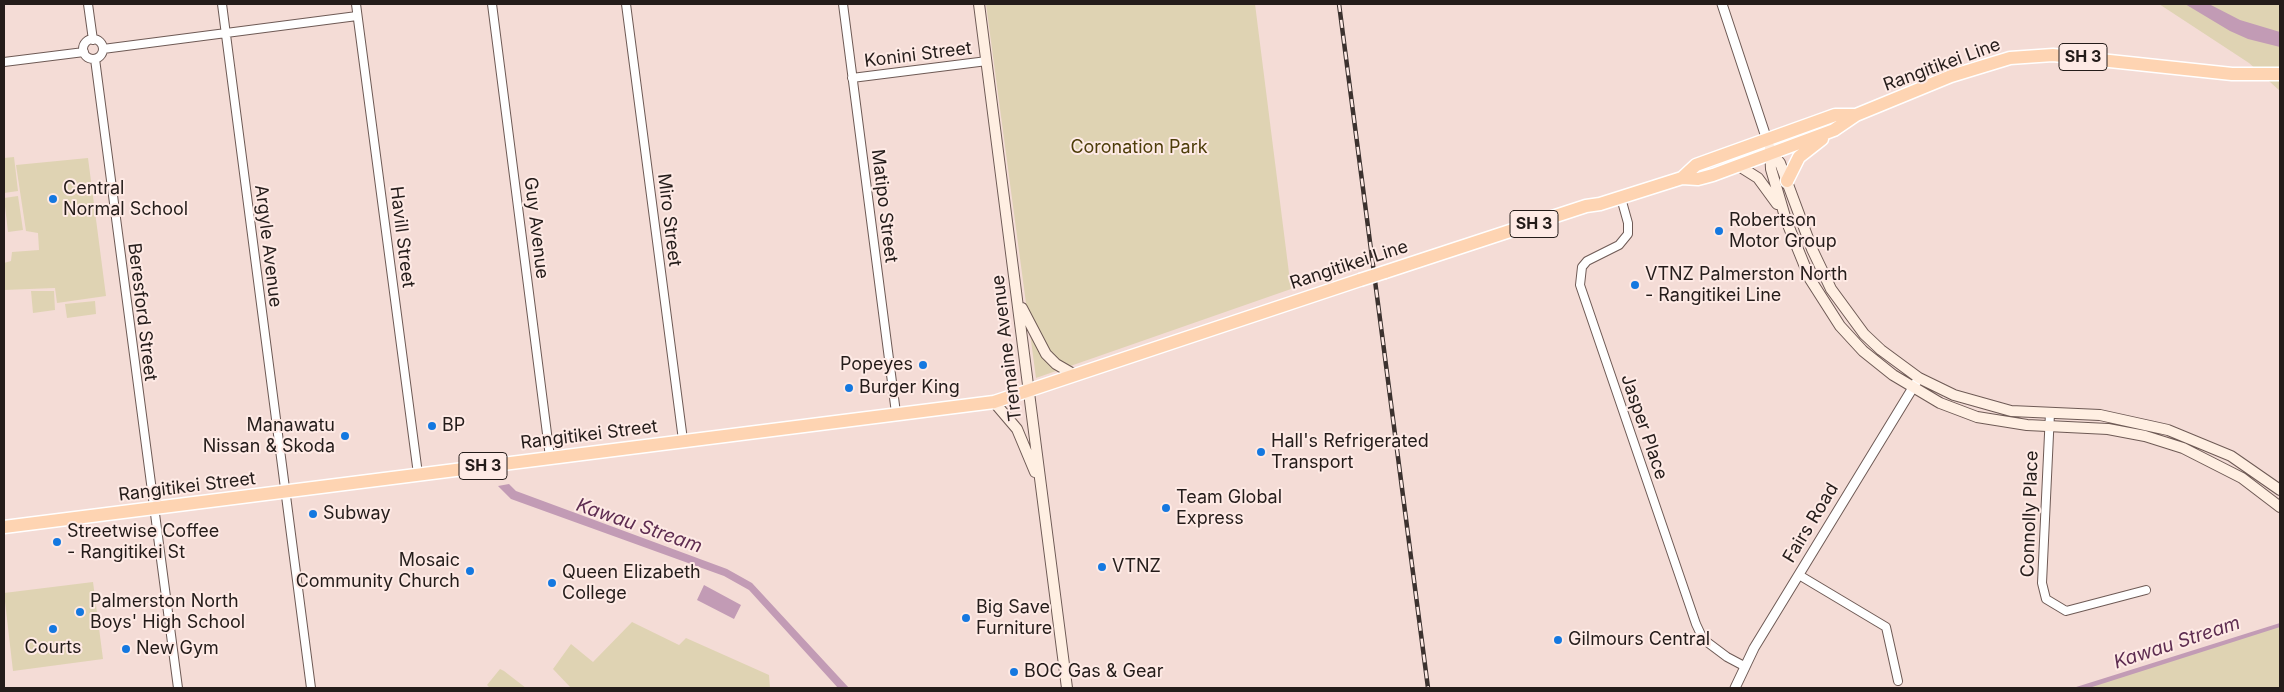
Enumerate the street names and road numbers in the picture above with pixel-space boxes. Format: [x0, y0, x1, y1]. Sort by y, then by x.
street label: Rangitikei Line [1881, 34, 2003, 96]
street label: Konini Street [863, 38, 973, 72]
road number: SH 3 [2059, 44, 2107, 70]
street label: Matipo Street [866, 148, 902, 264]
street label: Miro Street [653, 172, 685, 268]
street label: Guy Avenue [519, 176, 553, 280]
street label: Argyle Avenue [250, 184, 286, 308]
street label: Havill Street [385, 185, 419, 289]
road number: SH 3 [1510, 210, 1558, 238]
street label: Rangitikei Line [1287, 236, 1411, 294]
street label: Beresford Street [123, 242, 161, 382]
street label: Tremaine Avenue [987, 274, 1027, 422]
street label: Jasper Place [1616, 371, 1672, 483]
street label: Rangitikei Street [519, 416, 659, 454]
street label: Connolly Place [2017, 450, 2043, 578]
road number: SH 3 [459, 452, 507, 480]
street label: Rangitikei Street [117, 468, 257, 506]
street label: Fairs Road [1779, 479, 1843, 567]

